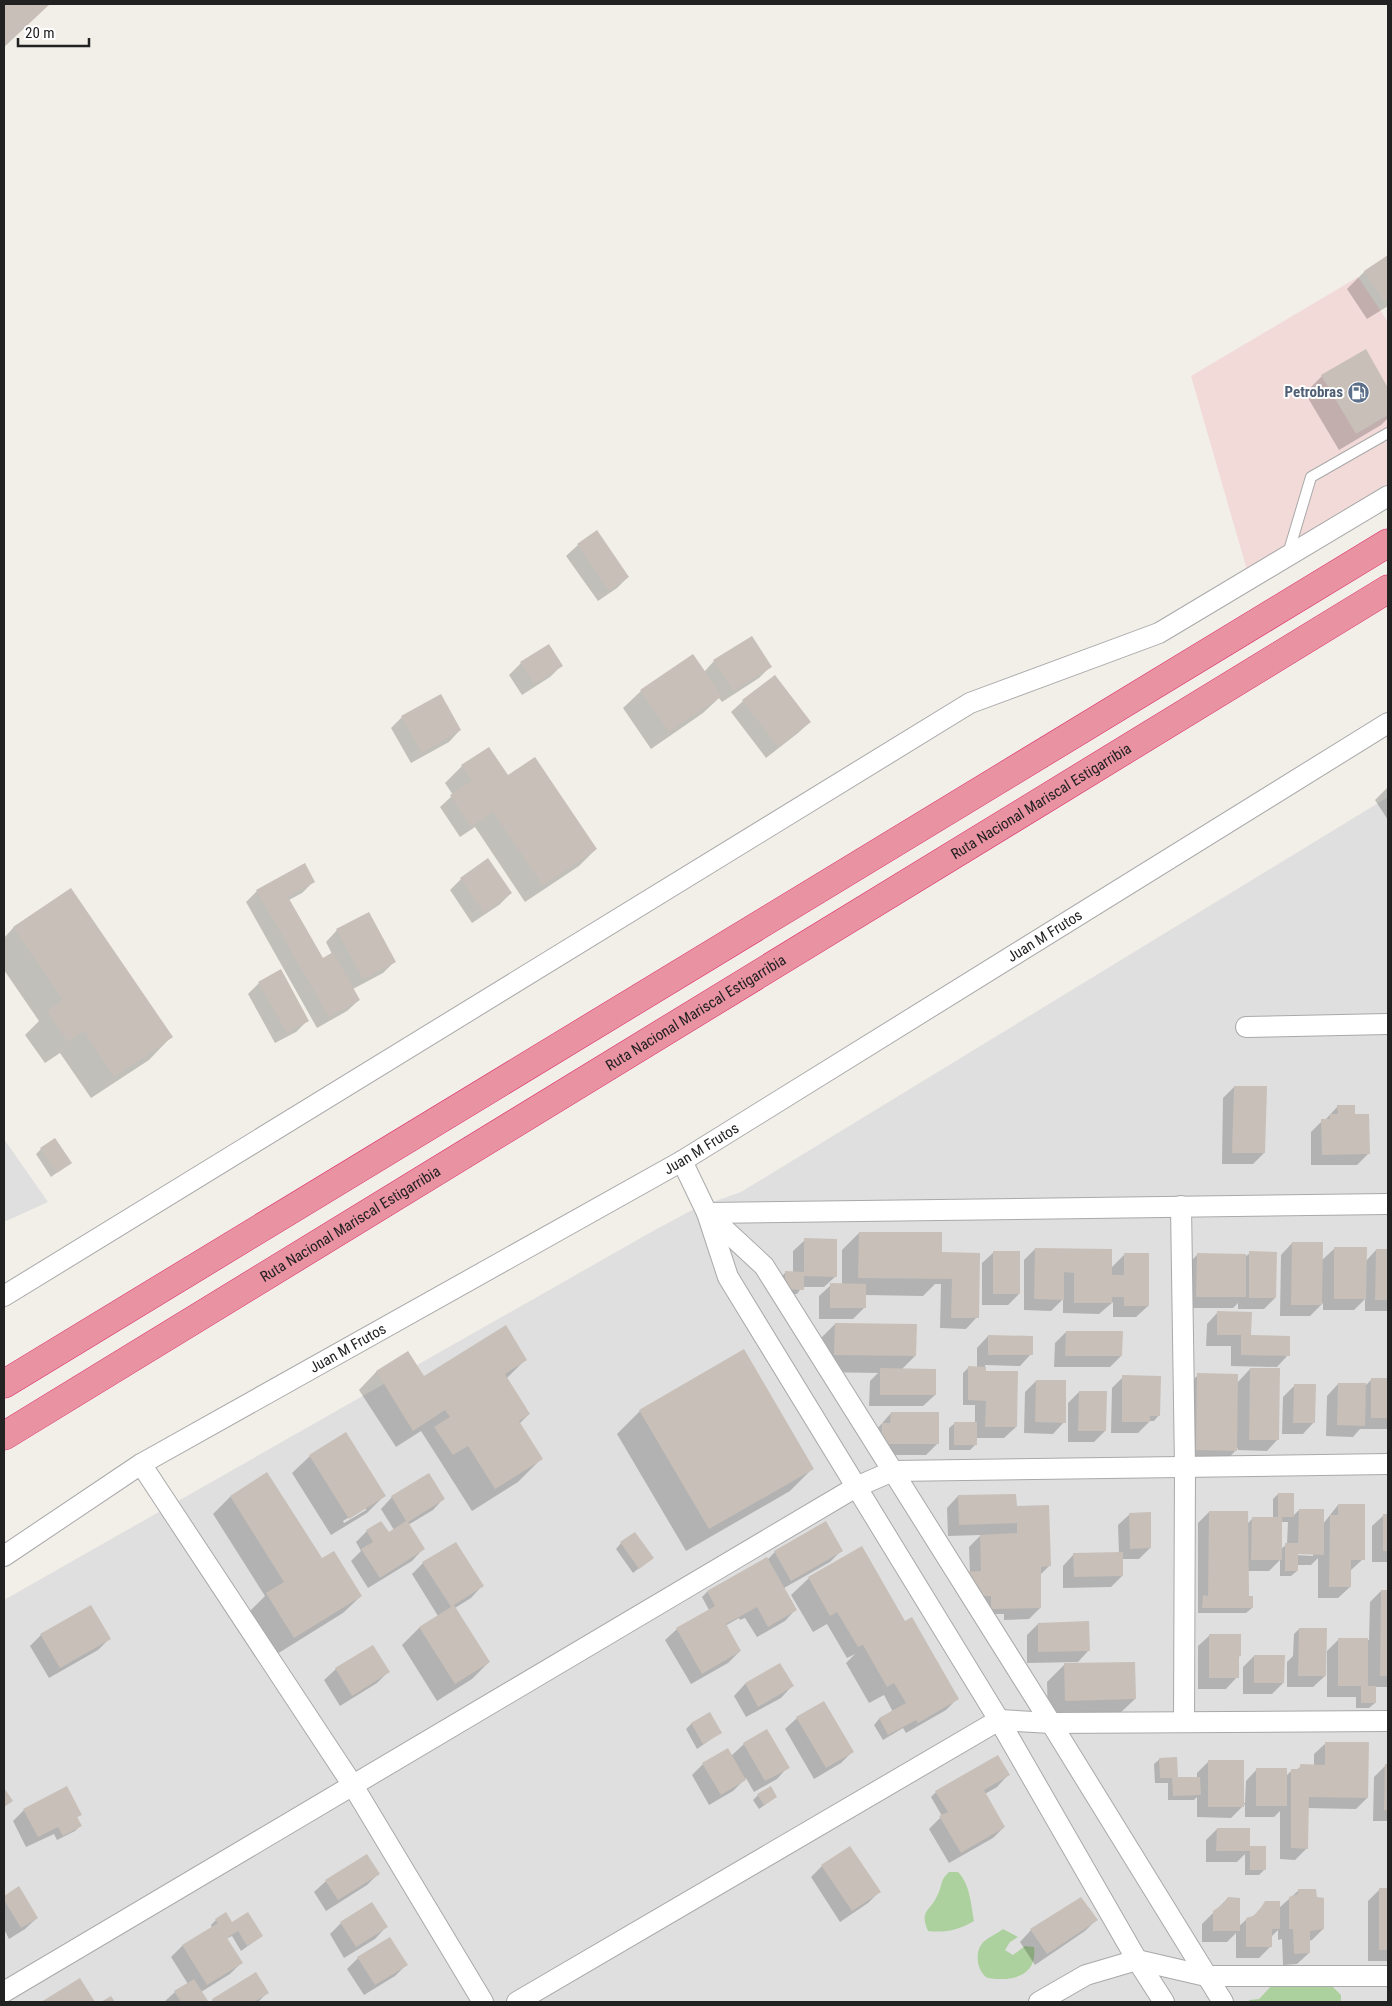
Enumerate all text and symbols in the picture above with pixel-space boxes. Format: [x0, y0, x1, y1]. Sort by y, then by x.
scale bar [18, 15, 89, 47]
text: 20 m [25, 24, 55, 42]
fuel station icon: Petrobras [1347, 380, 1371, 404]
place label: Petrobras [1285, 383, 1343, 401]
street label: Ruta Nacional Mariscal Estigarribia [948, 739, 1135, 863]
street label: Juan M Frutos [1004, 906, 1086, 966]
street label: Ruta Nacional Mariscal Estigarribia [602, 951, 789, 1075]
street label: Juan M Frutos [661, 1119, 742, 1178]
street label: Ruta Nacional Mariscal Estigarribia [257, 1162, 444, 1286]
street label: Juan M Frutos [306, 1320, 389, 1377]

